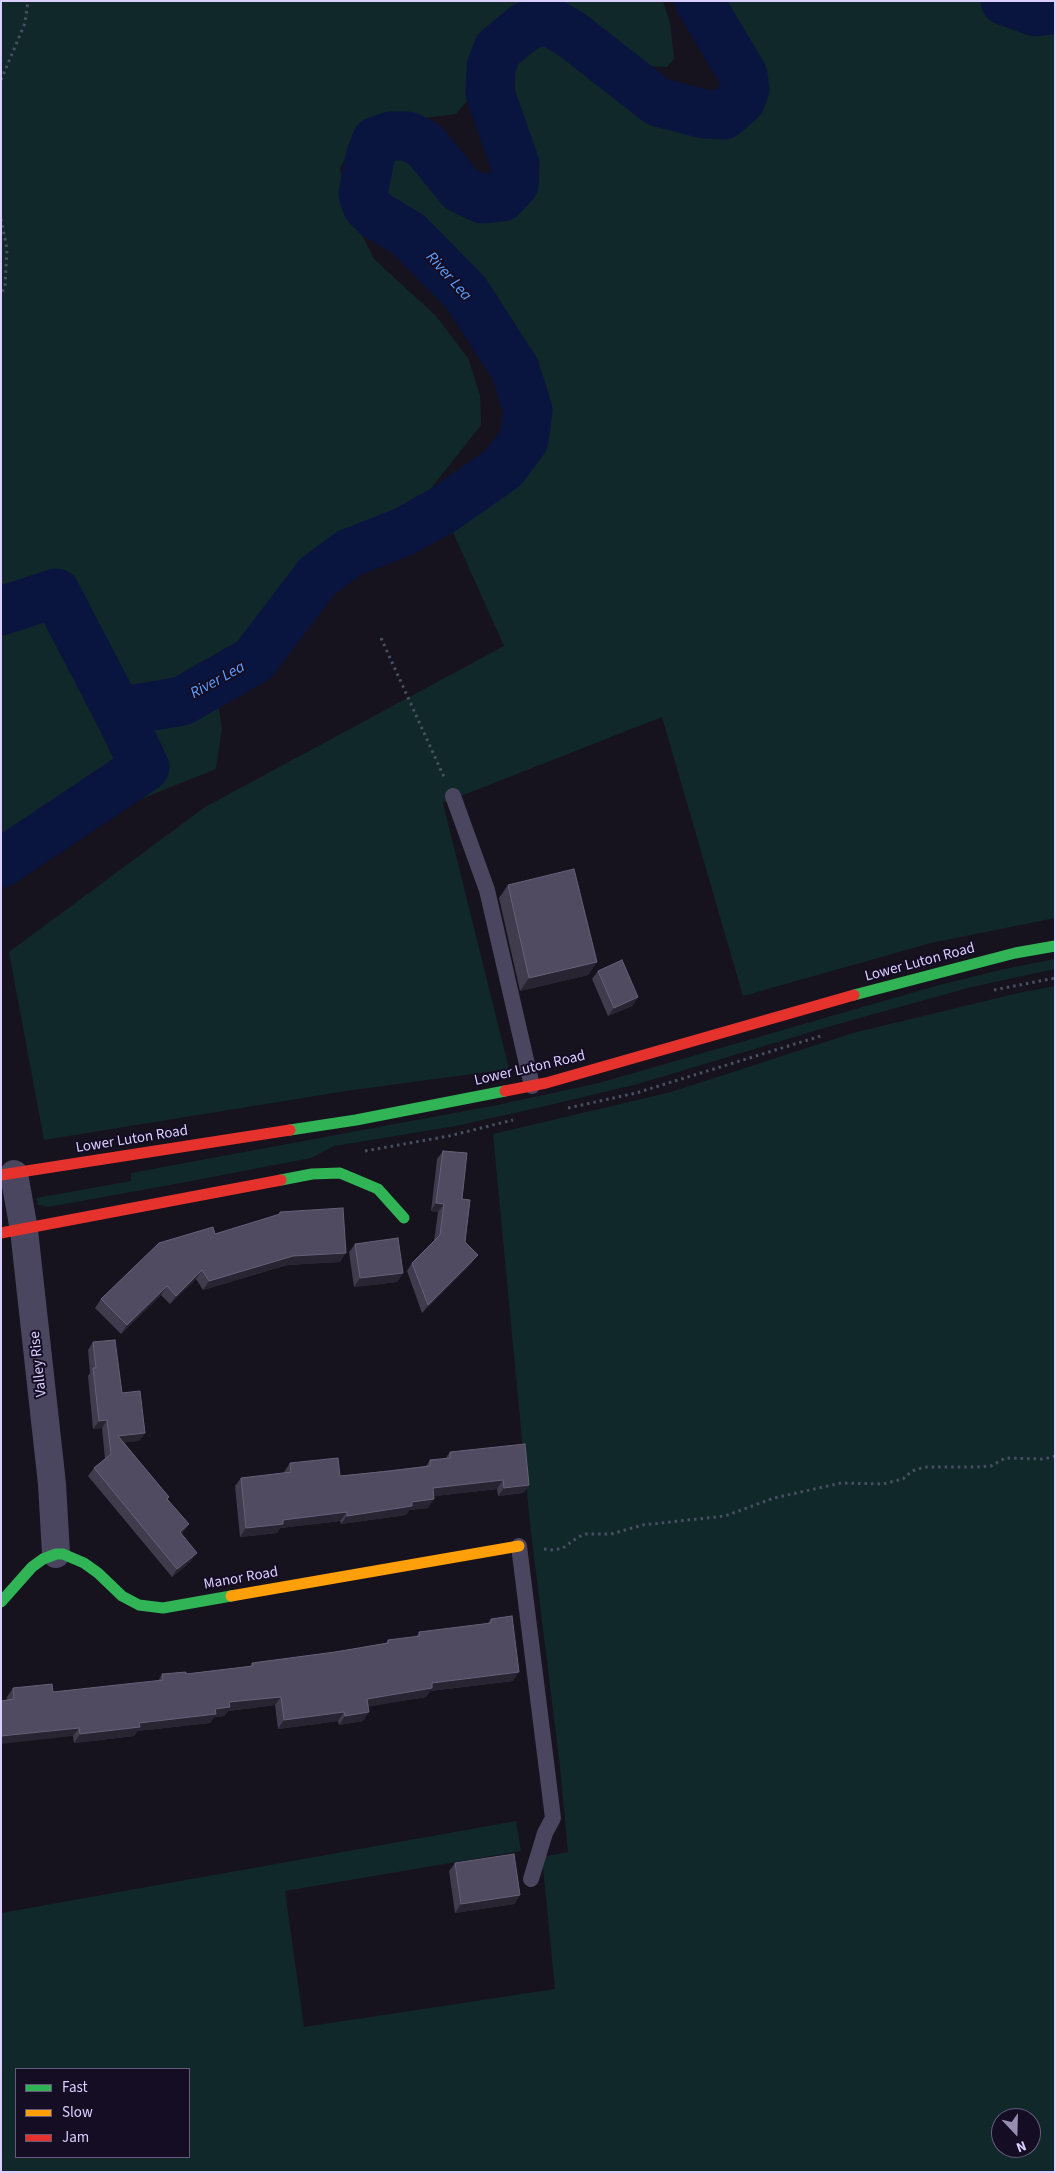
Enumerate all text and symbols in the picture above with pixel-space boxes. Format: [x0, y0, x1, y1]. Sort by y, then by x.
water label: River Lea [421, 248, 475, 306]
water label: River Lea [187, 658, 249, 704]
street label: Lower Luton Road [863, 940, 977, 986]
street label: Lower Luton Road [473, 1047, 587, 1091]
street label: Lower Luton Road [75, 1122, 189, 1158]
street label: Valley Rise [27, 1330, 51, 1398]
street label: Manor Road [202, 1564, 280, 1594]
legend [15, 2068, 190, 2158]
text: Fast [62, 2077, 88, 2098]
text: Slow [62, 2102, 93, 2123]
north arrow [991, 2108, 1041, 2158]
text: Jam [62, 2127, 89, 2148]
text: N [1013, 2135, 1029, 2157]

